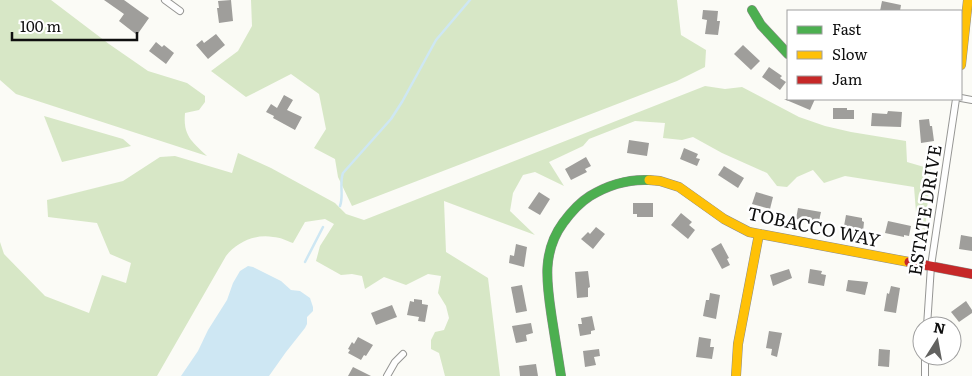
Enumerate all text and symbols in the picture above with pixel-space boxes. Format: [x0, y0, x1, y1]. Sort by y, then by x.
scale bar [12, 10, 138, 42]
legend [787, 10, 962, 100]
text: 100 m [20, 14, 61, 37]
text: Fast [832, 17, 861, 40]
text: Slow [832, 42, 867, 65]
text: Jam [832, 67, 863, 90]
street label: ESTATE DRIVE [900, 143, 948, 277]
street label: TOBACCO WAY [745, 199, 883, 253]
north arrow [912, 316, 962, 366]
text: N [932, 316, 948, 338]

